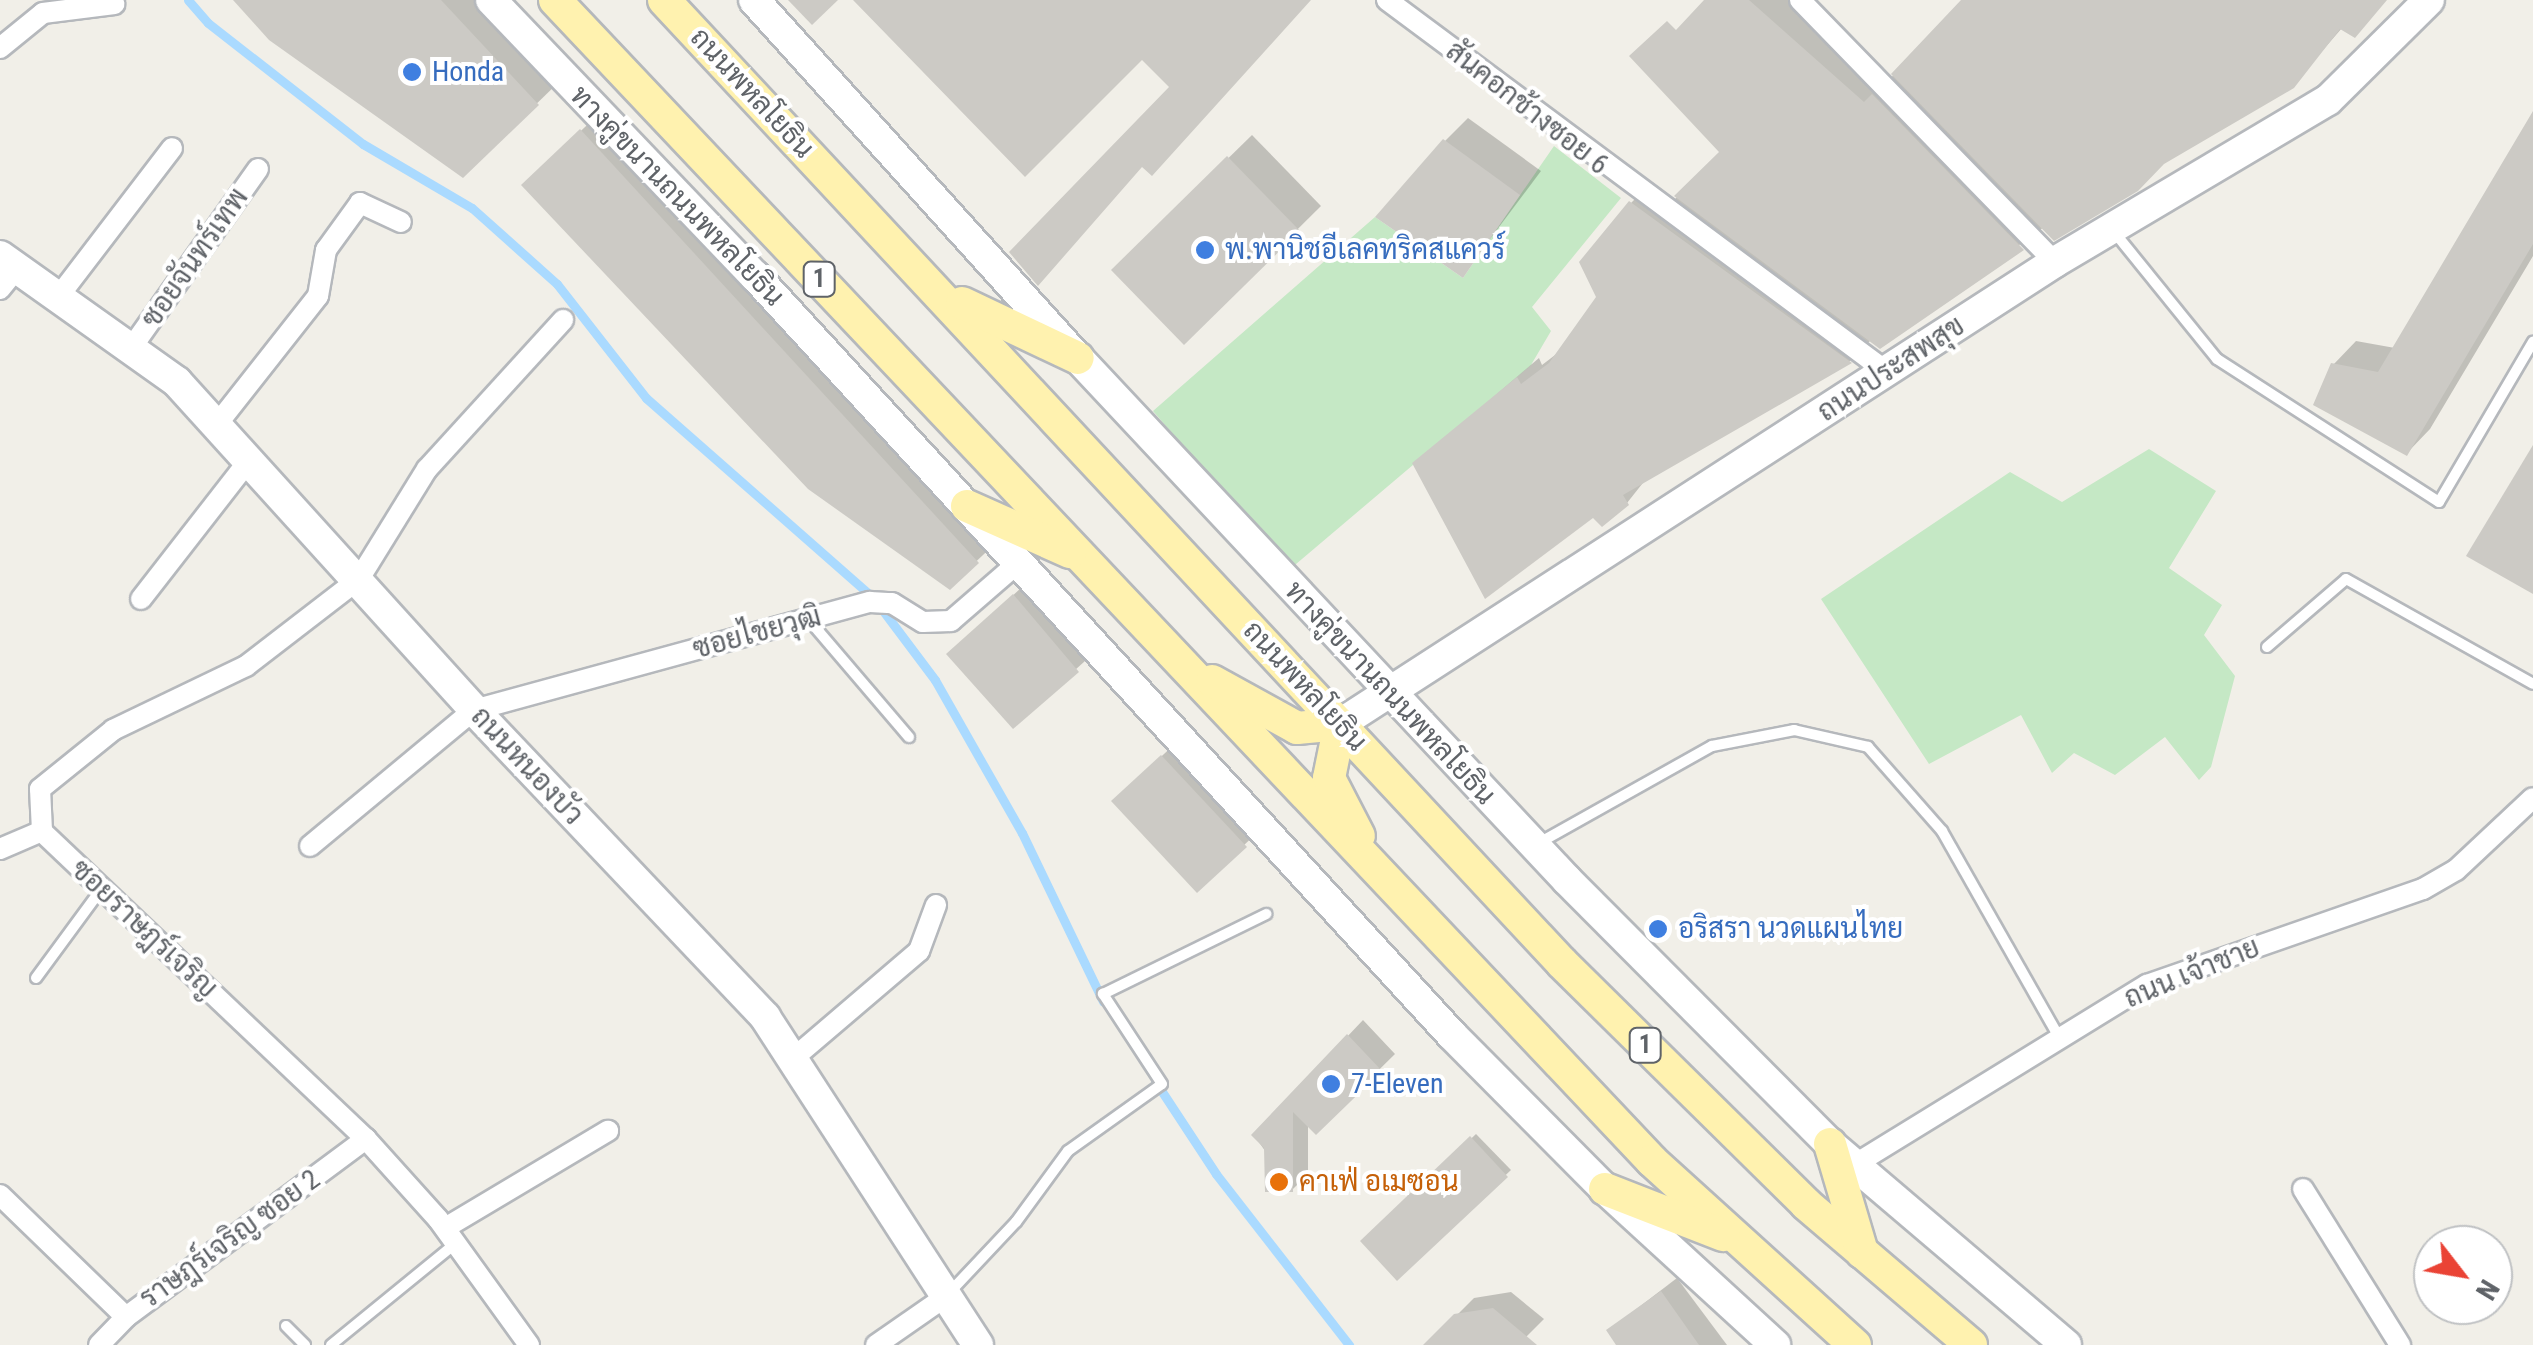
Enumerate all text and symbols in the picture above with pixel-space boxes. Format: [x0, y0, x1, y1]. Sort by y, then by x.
street label: ถนนพหลโยธิน [683, 21, 821, 165]
street label: สันคอกช้างซอย 6 [1439, 34, 1615, 182]
place label: Honda [432, 55, 504, 89]
marker: Honda [401, 61, 423, 83]
street label: ทางคู่ขนานถนนพหลโยธิน [563, 79, 791, 313]
street label: ซอยจันทร์เทพ [135, 182, 255, 334]
place label: พ.พานิชอีเลคทริคสแควร์ [1225, 233, 1505, 267]
marker: พ.พานิชอีเลคทริคสแควร์ [1194, 239, 1216, 261]
road number: 1 [802, 259, 836, 299]
street label: ถนนประสพสุข [1811, 309, 1971, 429]
street label: ทางคู่ขนานถนนพหลโยธิน [1278, 574, 1502, 812]
street label: ซอยไชยวุฒิ [689, 600, 825, 666]
street label: ถนนพหลโยธิน [1236, 614, 1374, 758]
street label: ถนนหนองบัว [464, 700, 590, 832]
street label: ซอยราษฎร์เจริญ [64, 853, 224, 1005]
place label: อริสรา นวดแผนไทย [1678, 912, 1903, 946]
marker: อริสรา นวดแผนไทย [1647, 918, 1669, 940]
street label: ถนน เจ้าชาย [2120, 931, 2264, 1015]
road number: 1 [1628, 1025, 1662, 1065]
place label: 7-Eleven [1351, 1067, 1444, 1101]
marker: 7-Eleven [1320, 1073, 1342, 1095]
street label: ราษฎร์เจริญ ซอย 2 [133, 1162, 327, 1316]
place label: คาเฟ่ อเมซอน [1299, 1165, 1459, 1199]
marker: คาเฟ่ อเมซอน [1268, 1171, 1290, 1193]
north arrow [2413, 1225, 2513, 1325]
text: N [2469, 1274, 2506, 1306]

